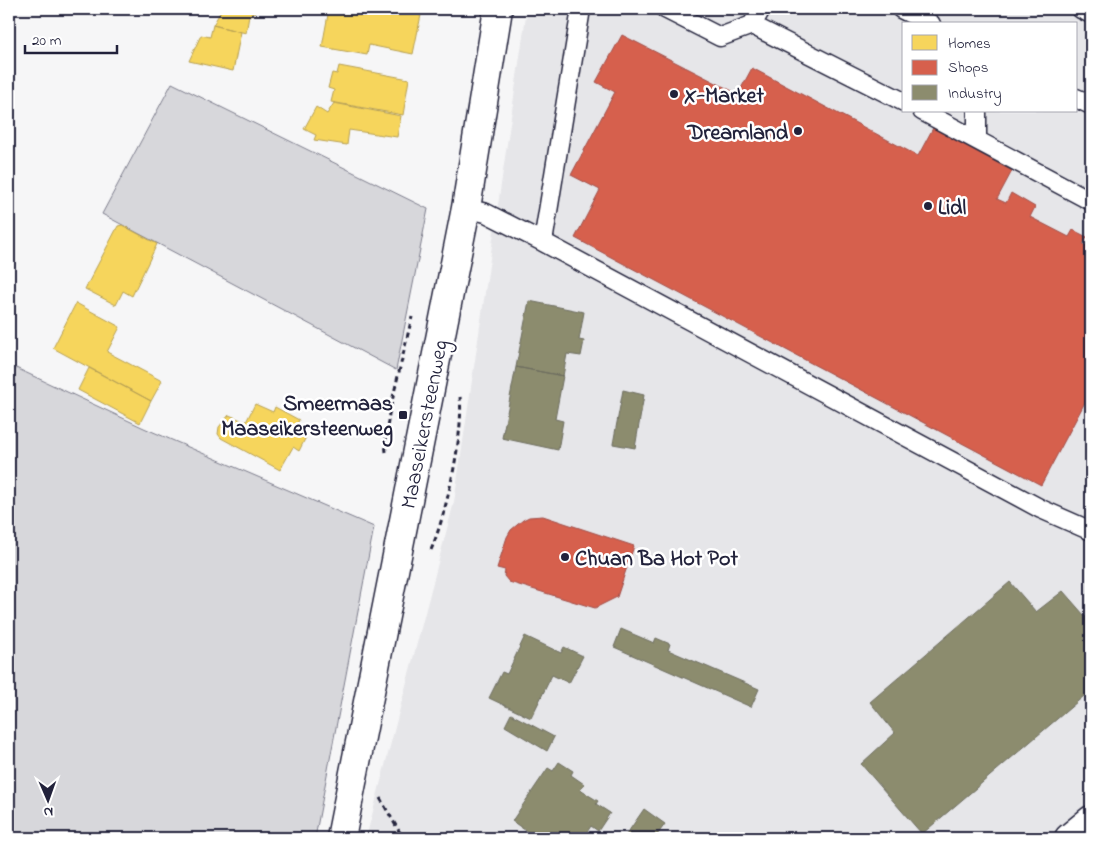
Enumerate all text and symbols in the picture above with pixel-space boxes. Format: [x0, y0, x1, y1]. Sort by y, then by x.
scale bar [25, 22, 118, 54]
legend [902, 22, 1078, 112]
text: 20 m [32, 30, 62, 52]
text: Homes [948, 33, 991, 55]
text: Shops [948, 57, 988, 79]
place label: X-Market [684, 81, 764, 113]
text: Industry [948, 83, 1002, 106]
marker: X-Market [668, 88, 680, 100]
place label: Dreamland [686, 118, 789, 150]
marker: Dreamland [792, 125, 804, 137]
place label: Lidl [938, 193, 966, 225]
marker: Lidl [922, 200, 934, 212]
street label: Maaseikersteenweg [394, 337, 459, 512]
place label: Smeermaas Maaseikersteenweg [221, 389, 393, 447]
marker: Smeermaas Maaseikersteenweg [397, 409, 409, 421]
place label: Chuan Ba Hot Pot [575, 544, 738, 576]
marker: Chuan Ba Hot Pot [559, 551, 571, 563]
north arrow [22, 774, 72, 824]
text: N [43, 801, 53, 822]

